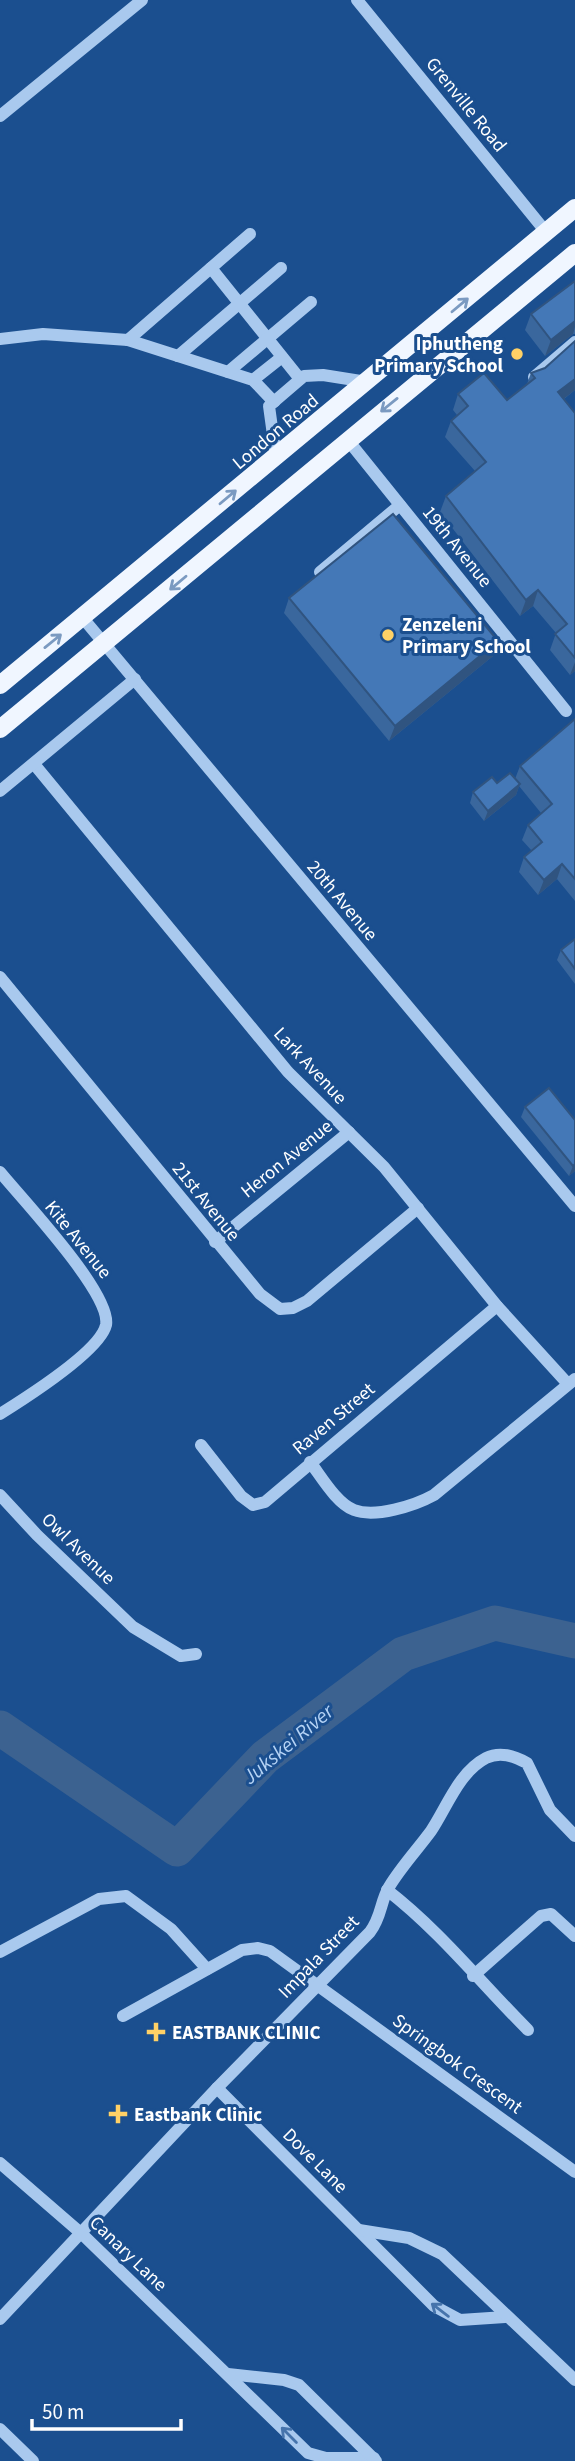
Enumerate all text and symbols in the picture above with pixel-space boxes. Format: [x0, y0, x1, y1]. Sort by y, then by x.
street label: Grenville Road [419, 52, 513, 158]
one-way arrow [450, 297, 468, 312]
place label: Iphutheng Primary School [374, 331, 504, 380]
marker: Iphutheng Primary School [509, 346, 525, 362]
street label: London Road [227, 388, 325, 476]
one-way arrow [381, 397, 399, 413]
one-way arrow [219, 489, 237, 504]
street label: 19th Avenue [416, 500, 498, 594]
one-way arrow [169, 575, 187, 591]
place label: Zenzeleni Primary School [402, 612, 531, 661]
marker: Zenzeleni Primary School [380, 627, 396, 643]
one-way arrow [43, 634, 61, 649]
street label: 20th Avenue [300, 855, 384, 947]
street label: Lark Avenue [267, 1021, 353, 1111]
street label: Heron Avenue [235, 1114, 339, 1205]
street label: 21st Avenue [165, 1156, 246, 1247]
street label: Kite Avenue [38, 1195, 118, 1285]
street label: Raven Street [287, 1376, 382, 1462]
street label: Owl Avenue [35, 1507, 121, 1591]
water label: Jukskei River [235, 1696, 341, 1792]
street label: Impala Street [272, 1909, 366, 2005]
street label: Springbok Crescent [386, 2008, 528, 2121]
place label: EASTBANK CLINIC [172, 2020, 321, 2047]
marker: EASTBANK CLINIC [146, 2022, 166, 2042]
place label: Eastbank Clinic [134, 2102, 262, 2129]
marker: Eastbank Clinic [108, 2104, 128, 2124]
street label: Dove Lane [276, 2122, 354, 2200]
street label: Canary Lane [83, 2210, 173, 2298]
one-way arrow [431, 2303, 450, 2317]
scale bar [32, 2388, 180, 2432]
text: 50 m [42, 2397, 84, 2427]
one-way arrow [281, 2426, 298, 2443]

